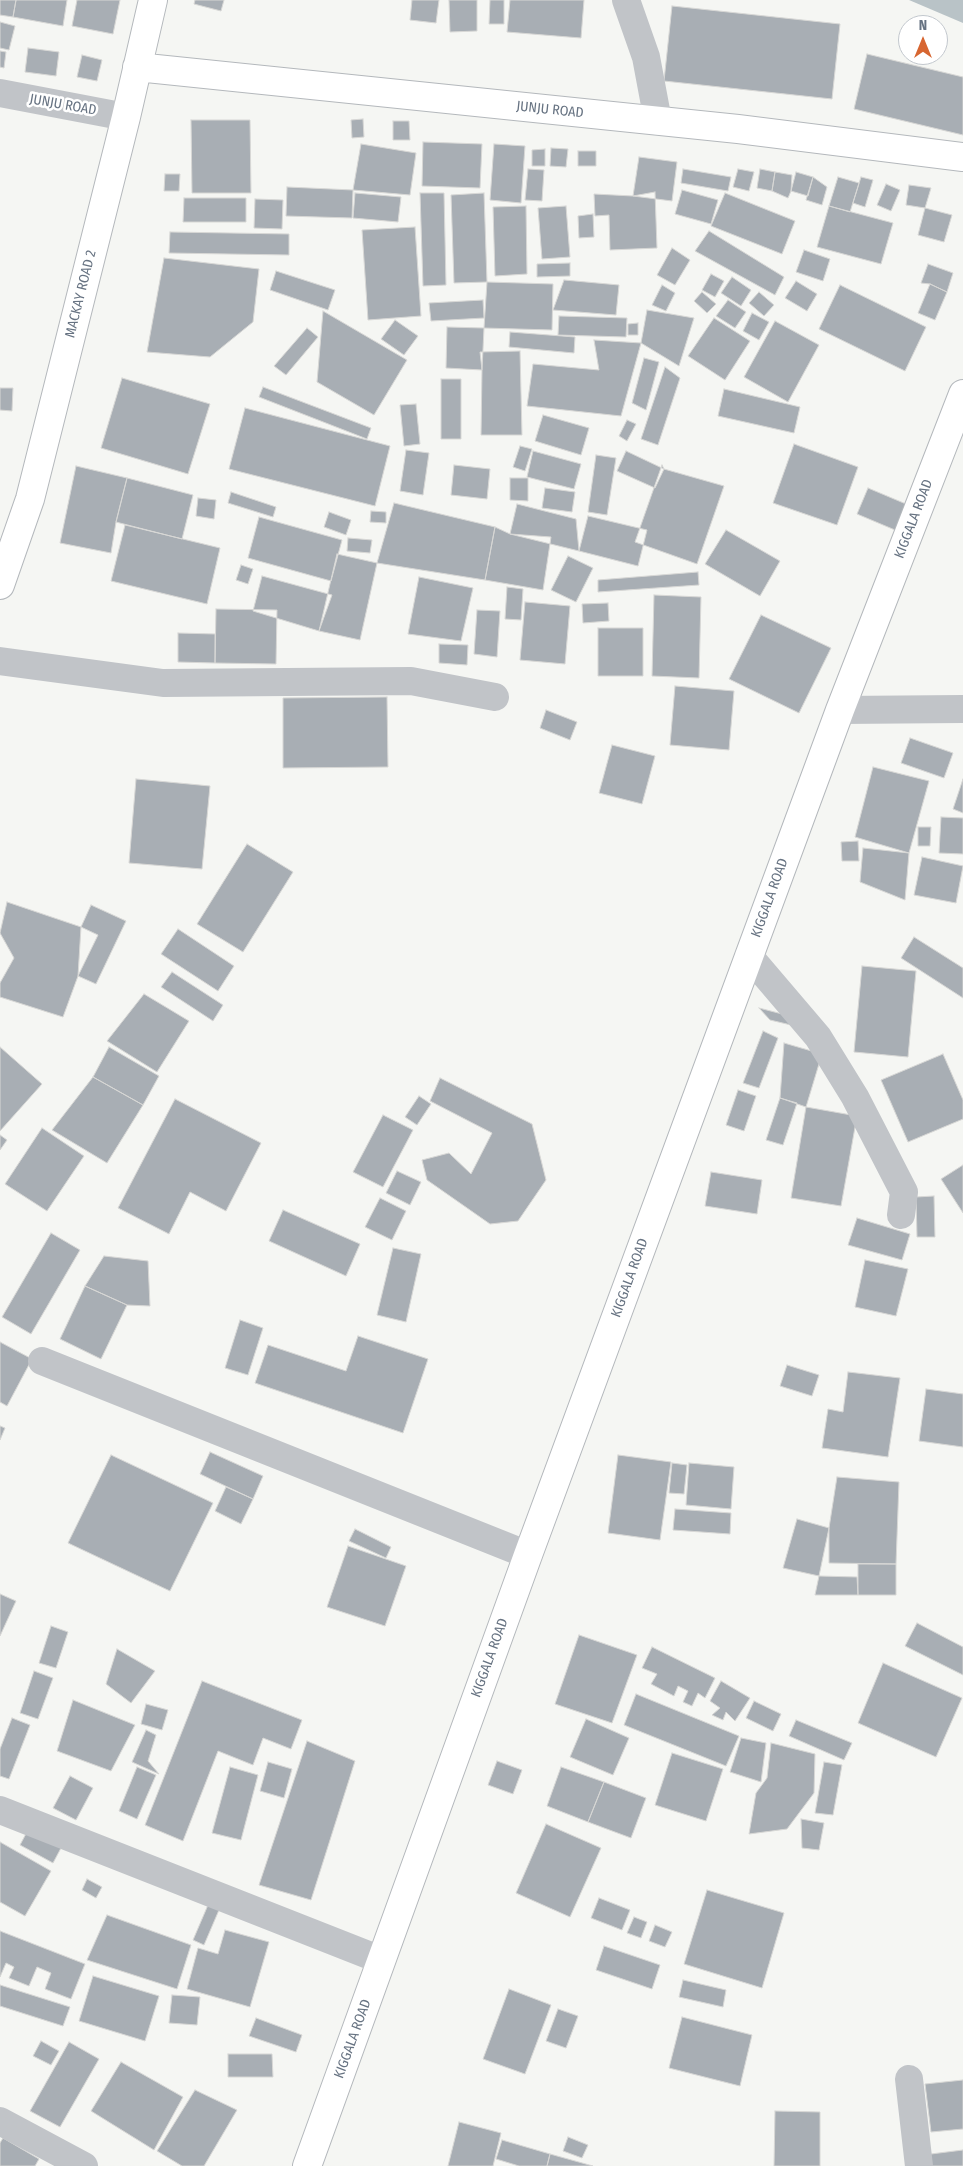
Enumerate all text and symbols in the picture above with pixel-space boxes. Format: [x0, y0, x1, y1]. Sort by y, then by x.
north arrow [898, 15, 948, 65]
text: N [919, 17, 927, 34]
street label: JUNJU ROAD [28, 91, 98, 119]
street label: JUNJU ROAD [516, 98, 584, 122]
street label: MACKAY ROAD 2 [62, 248, 100, 340]
street label: KIGGALA ROAD [891, 477, 937, 561]
street label: KIGGALA ROAD [748, 856, 792, 940]
street label: KIGGALA ROAD [608, 1236, 652, 1320]
street label: KIGGALA ROAD [468, 1616, 512, 1700]
street label: KIGGALA ROAD [331, 1997, 375, 2081]

